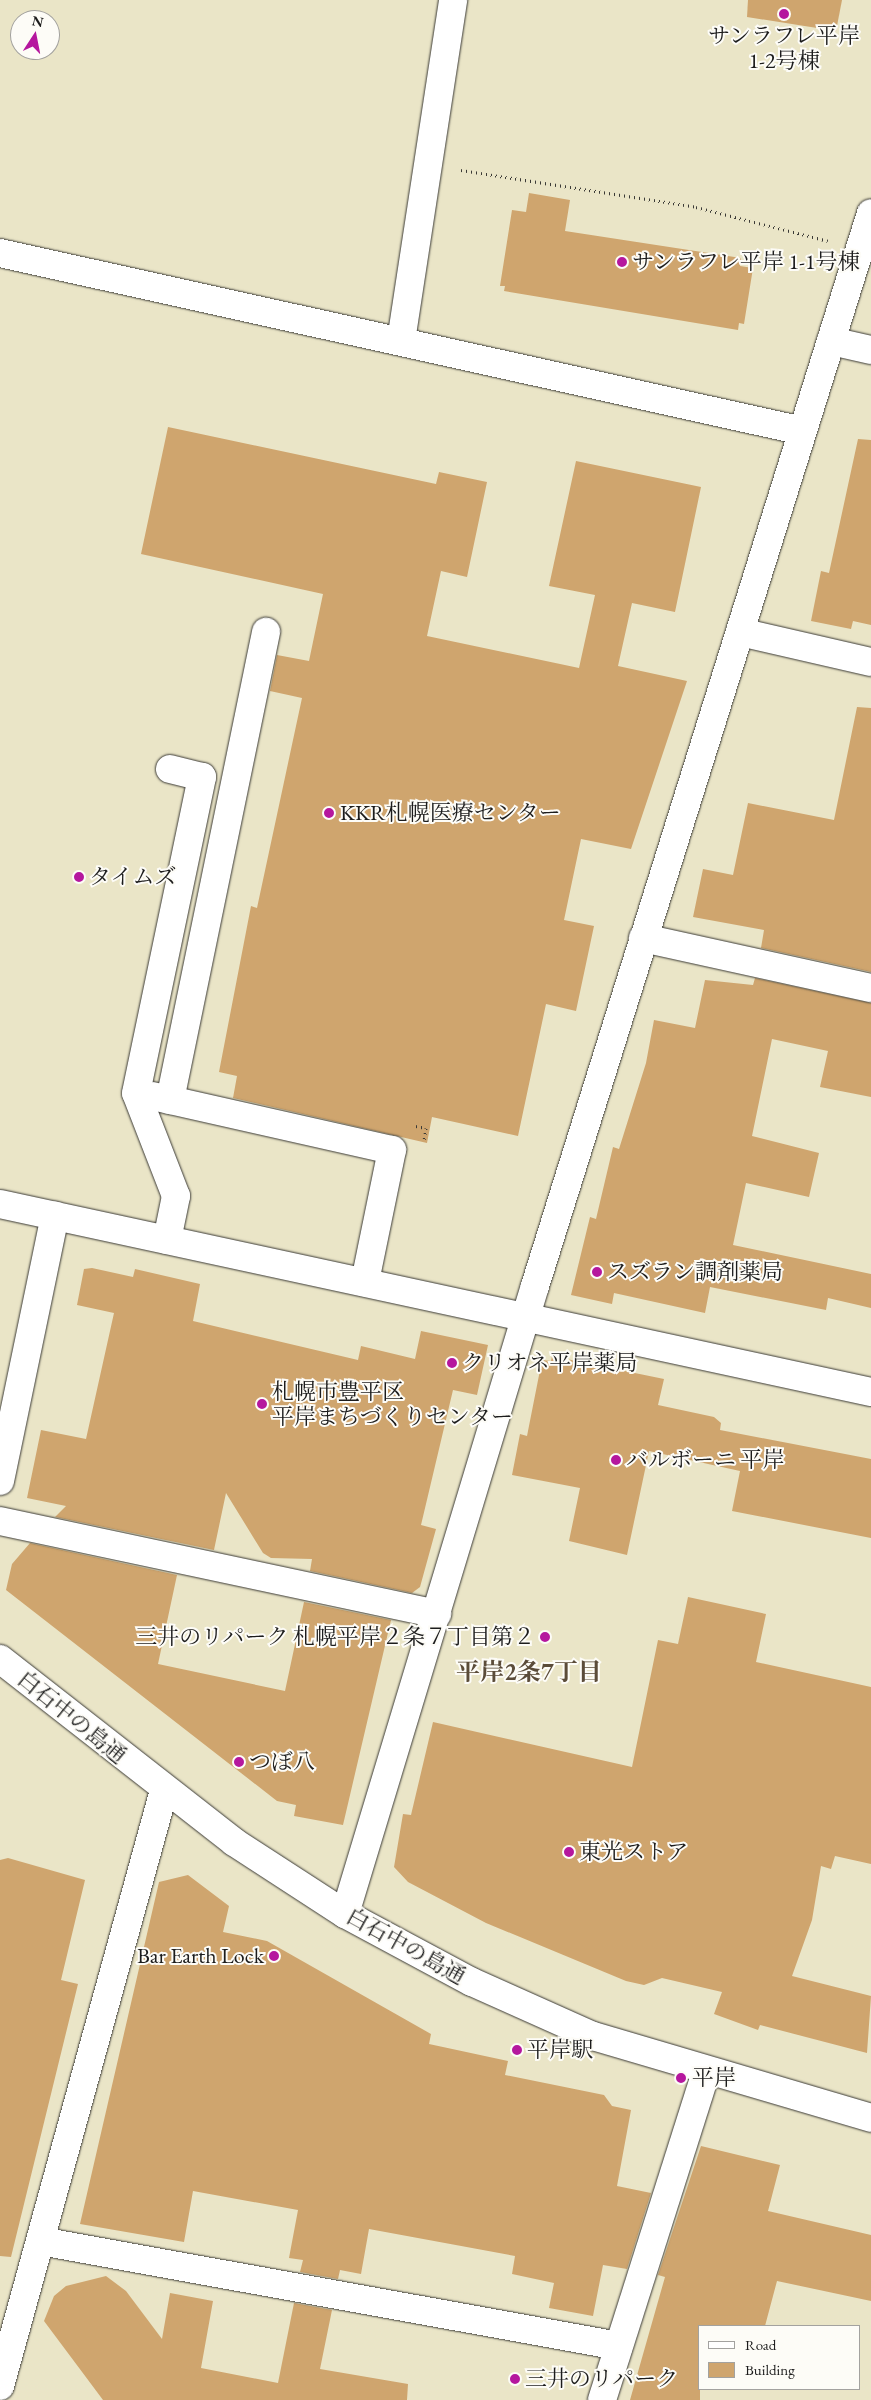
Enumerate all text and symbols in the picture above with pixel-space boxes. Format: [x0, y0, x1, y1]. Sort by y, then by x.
marker: サンラフレ平岸 1-2号棟 [778, 8, 790, 20]
north arrow [10, 10, 60, 60]
text: N [30, 11, 45, 31]
place label: サンラフレ平岸 1-2号棟 [707, 22, 861, 74]
place label: サンラフレ平岸 1-1号棟 [632, 249, 862, 275]
marker: サンラフレ平岸 1-1号棟 [616, 256, 628, 268]
place label: KKR札幌医療センター [340, 800, 562, 826]
marker: KKR札幌医療センター [322, 806, 336, 820]
place label: タイムズ [89, 864, 177, 890]
marker: タイムズ [73, 871, 85, 883]
place label: スズラン調剤薬局 [607, 1259, 783, 1285]
marker: スズラン調剤薬局 [591, 1266, 603, 1278]
place label: クリオネ平岸薬局 [462, 1350, 638, 1376]
marker: クリオネ平岸薬局 [446, 1357, 458, 1369]
place label: 札幌市豊平区 平岸まちづくりセンター [272, 1378, 514, 1430]
marker: 札幌市豊平区 平岸まちづくりセンター [256, 1398, 268, 1410]
place label: バルボーニ 平岸 [626, 1447, 784, 1473]
marker: バルボーニ 平岸 [610, 1454, 622, 1466]
place label: 三井のリパーク 札幌平岸２条７丁目第２ [135, 1624, 535, 1650]
marker: 三井のリパーク 札幌平岸２条７丁目第２ [539, 1631, 551, 1643]
district label: 平岸2条7丁目 [456, 1658, 602, 1686]
street label: 白石中の島通 [12, 1665, 132, 1769]
place label: つぼ八 [249, 1749, 315, 1775]
marker: つぼ八 [233, 1756, 245, 1768]
place label: 東光ストア [579, 1839, 689, 1865]
marker: 東光ストア [563, 1846, 575, 1858]
street label: 白石中の島通 [342, 1902, 470, 1990]
place label: Bar Earth Lock [137, 1943, 264, 1969]
marker: Bar Earth Lock [268, 1950, 280, 1962]
place label: 平岸駅 [527, 2037, 593, 2063]
marker: 平岸駅 [511, 2044, 523, 2056]
place label: 平岸 [692, 2065, 736, 2091]
marker: 平岸 [674, 2071, 688, 2085]
legend [698, 2325, 861, 2390]
text: Road [745, 2335, 776, 2354]
text: Building [745, 2360, 795, 2379]
place label: 三井のリパーク [525, 2366, 679, 2392]
marker: 三井のリパーク [509, 2373, 521, 2385]

